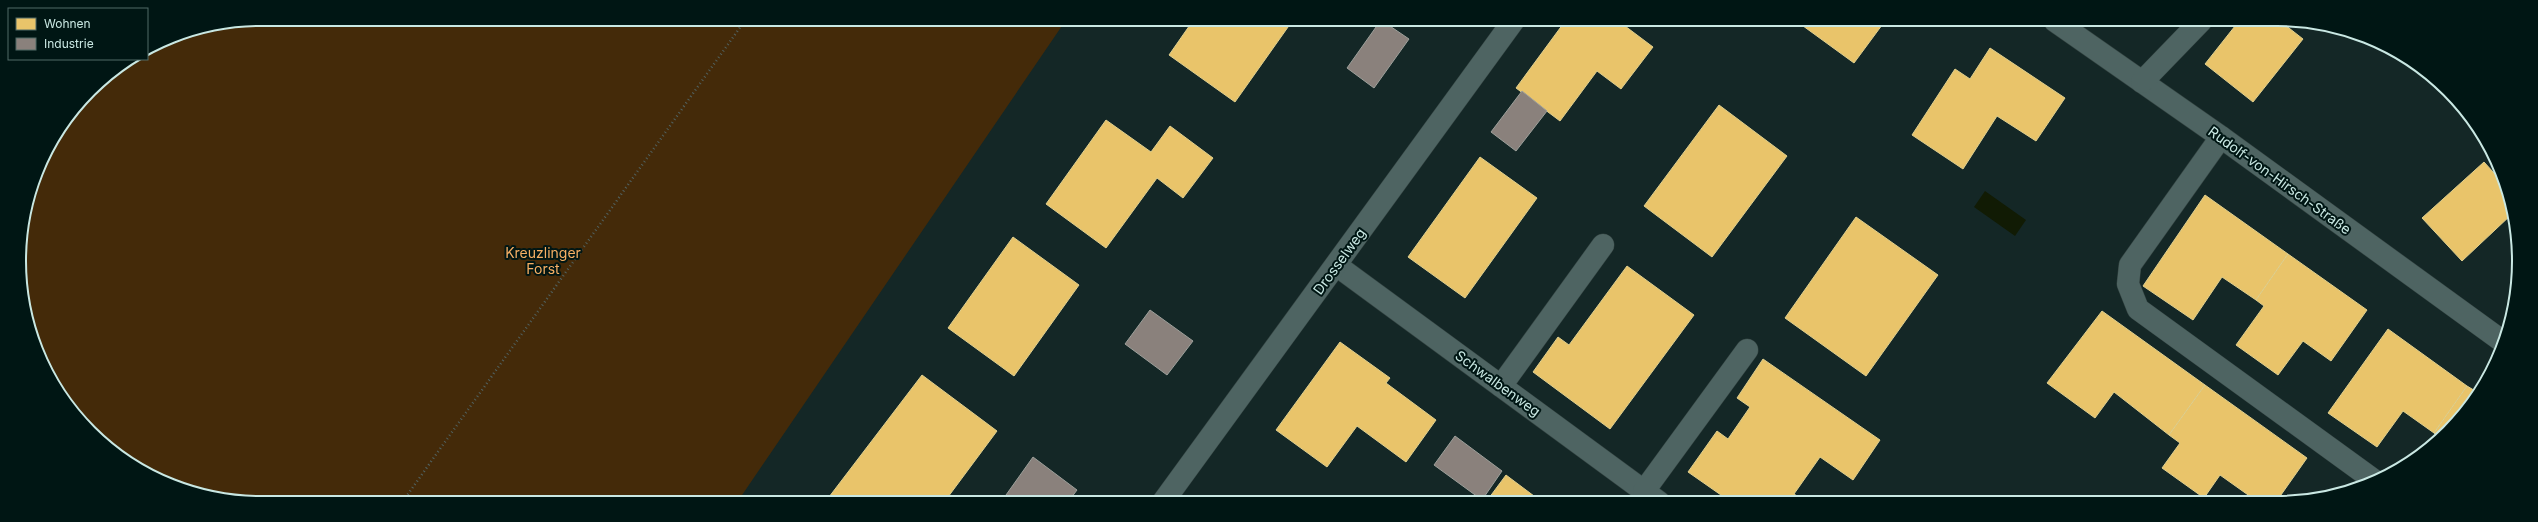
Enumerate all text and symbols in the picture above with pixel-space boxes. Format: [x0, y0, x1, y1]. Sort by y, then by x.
legend [8, 8, 148, 60]
text: Wohnen [44, 16, 91, 31]
text: Industrie [44, 36, 94, 51]
street label: Rudolf-von-Hirsch-Straße [2205, 123, 2355, 237]
street label: Drosselweg [1309, 225, 1369, 297]
park label: Kreuzlinger Forst [505, 244, 581, 277]
street label: Schwalbenweg [1452, 346, 1544, 420]

